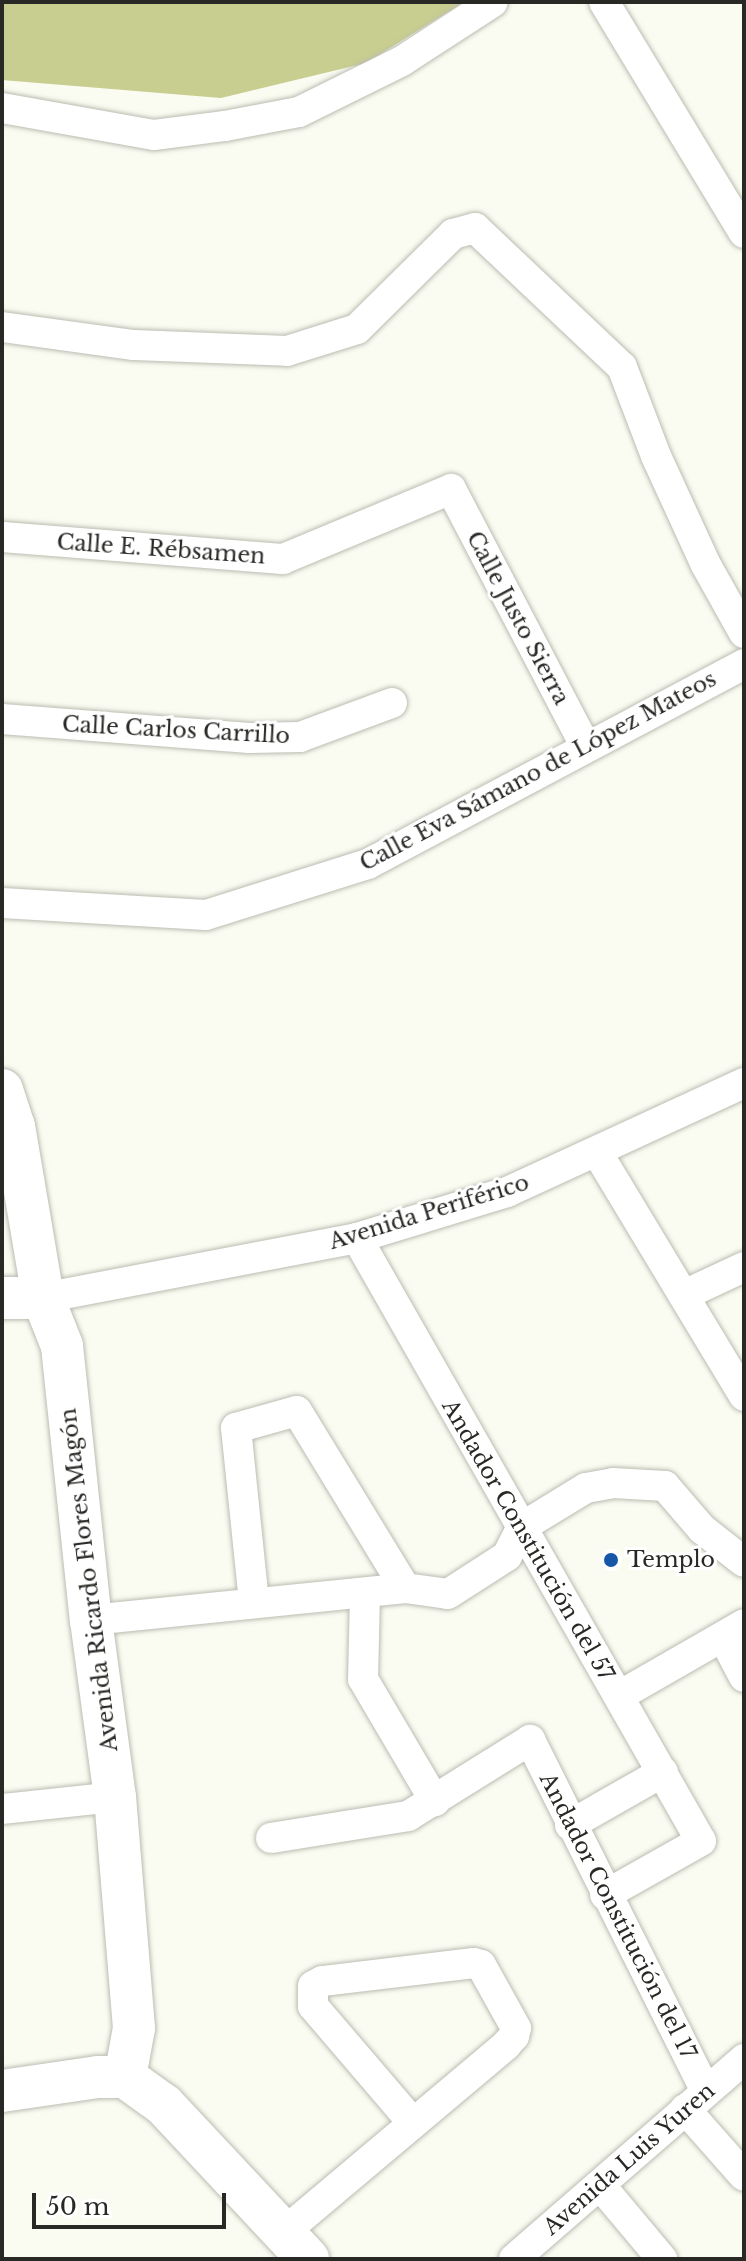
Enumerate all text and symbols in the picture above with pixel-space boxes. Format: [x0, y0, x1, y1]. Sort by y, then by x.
street label: Calle Justo Sierra [461, 527, 575, 709]
street label: Calle E. Rébsamen [56, 529, 266, 569]
street label: Calle Eva Sámano de López Mateos [355, 665, 721, 877]
street label: Calle Carlos Carrillo [61, 711, 291, 749]
street label: Avenida Periférico [326, 1169, 532, 1255]
street label: Andador Constitución del 57 [436, 1394, 620, 1686]
street label: Avenida Ricardo Flores Magón [55, 1407, 123, 1753]
place label: Templo [627, 1547, 715, 1573]
marker: Templo [602, 1551, 620, 1569]
street label: Andador Constitución del 17 [534, 1768, 702, 2064]
street label: Avenida Luis Yuren [538, 2077, 720, 2241]
scale bar [36, 2177, 230, 2227]
text: 50 m [46, 2192, 109, 2221]

